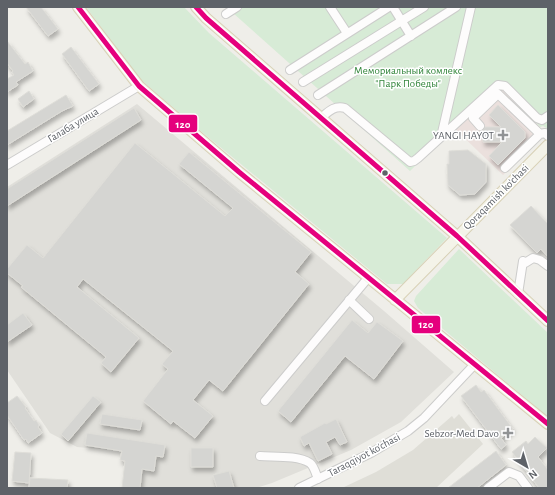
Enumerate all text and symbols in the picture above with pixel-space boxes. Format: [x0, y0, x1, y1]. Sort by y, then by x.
park label: Мемориальный комлекс "Парк Победы" [354, 65, 462, 89]
street label: Галаба улица [46, 106, 100, 144]
line badge: 120 [168, 114, 198, 133]
text: 120 [176, 119, 191, 130]
marker: YANGI HAYOT [497, 129, 509, 141]
place label: YANGI HAYOT [433, 130, 495, 141]
street label: Qoraqamish ko'chasi [461, 162, 531, 232]
unlabelled marker [380, 168, 390, 178]
line badge: 120 [411, 315, 441, 334]
text: 120 [419, 319, 434, 330]
marker: Sebzor-Med Davo [502, 427, 514, 439]
place label: Sebzor-Med Davo [425, 428, 499, 439]
street label: Taraqqiyot ko'chasi [326, 431, 402, 479]
north arrow [507, 447, 547, 487]
text: N [526, 468, 539, 481]

